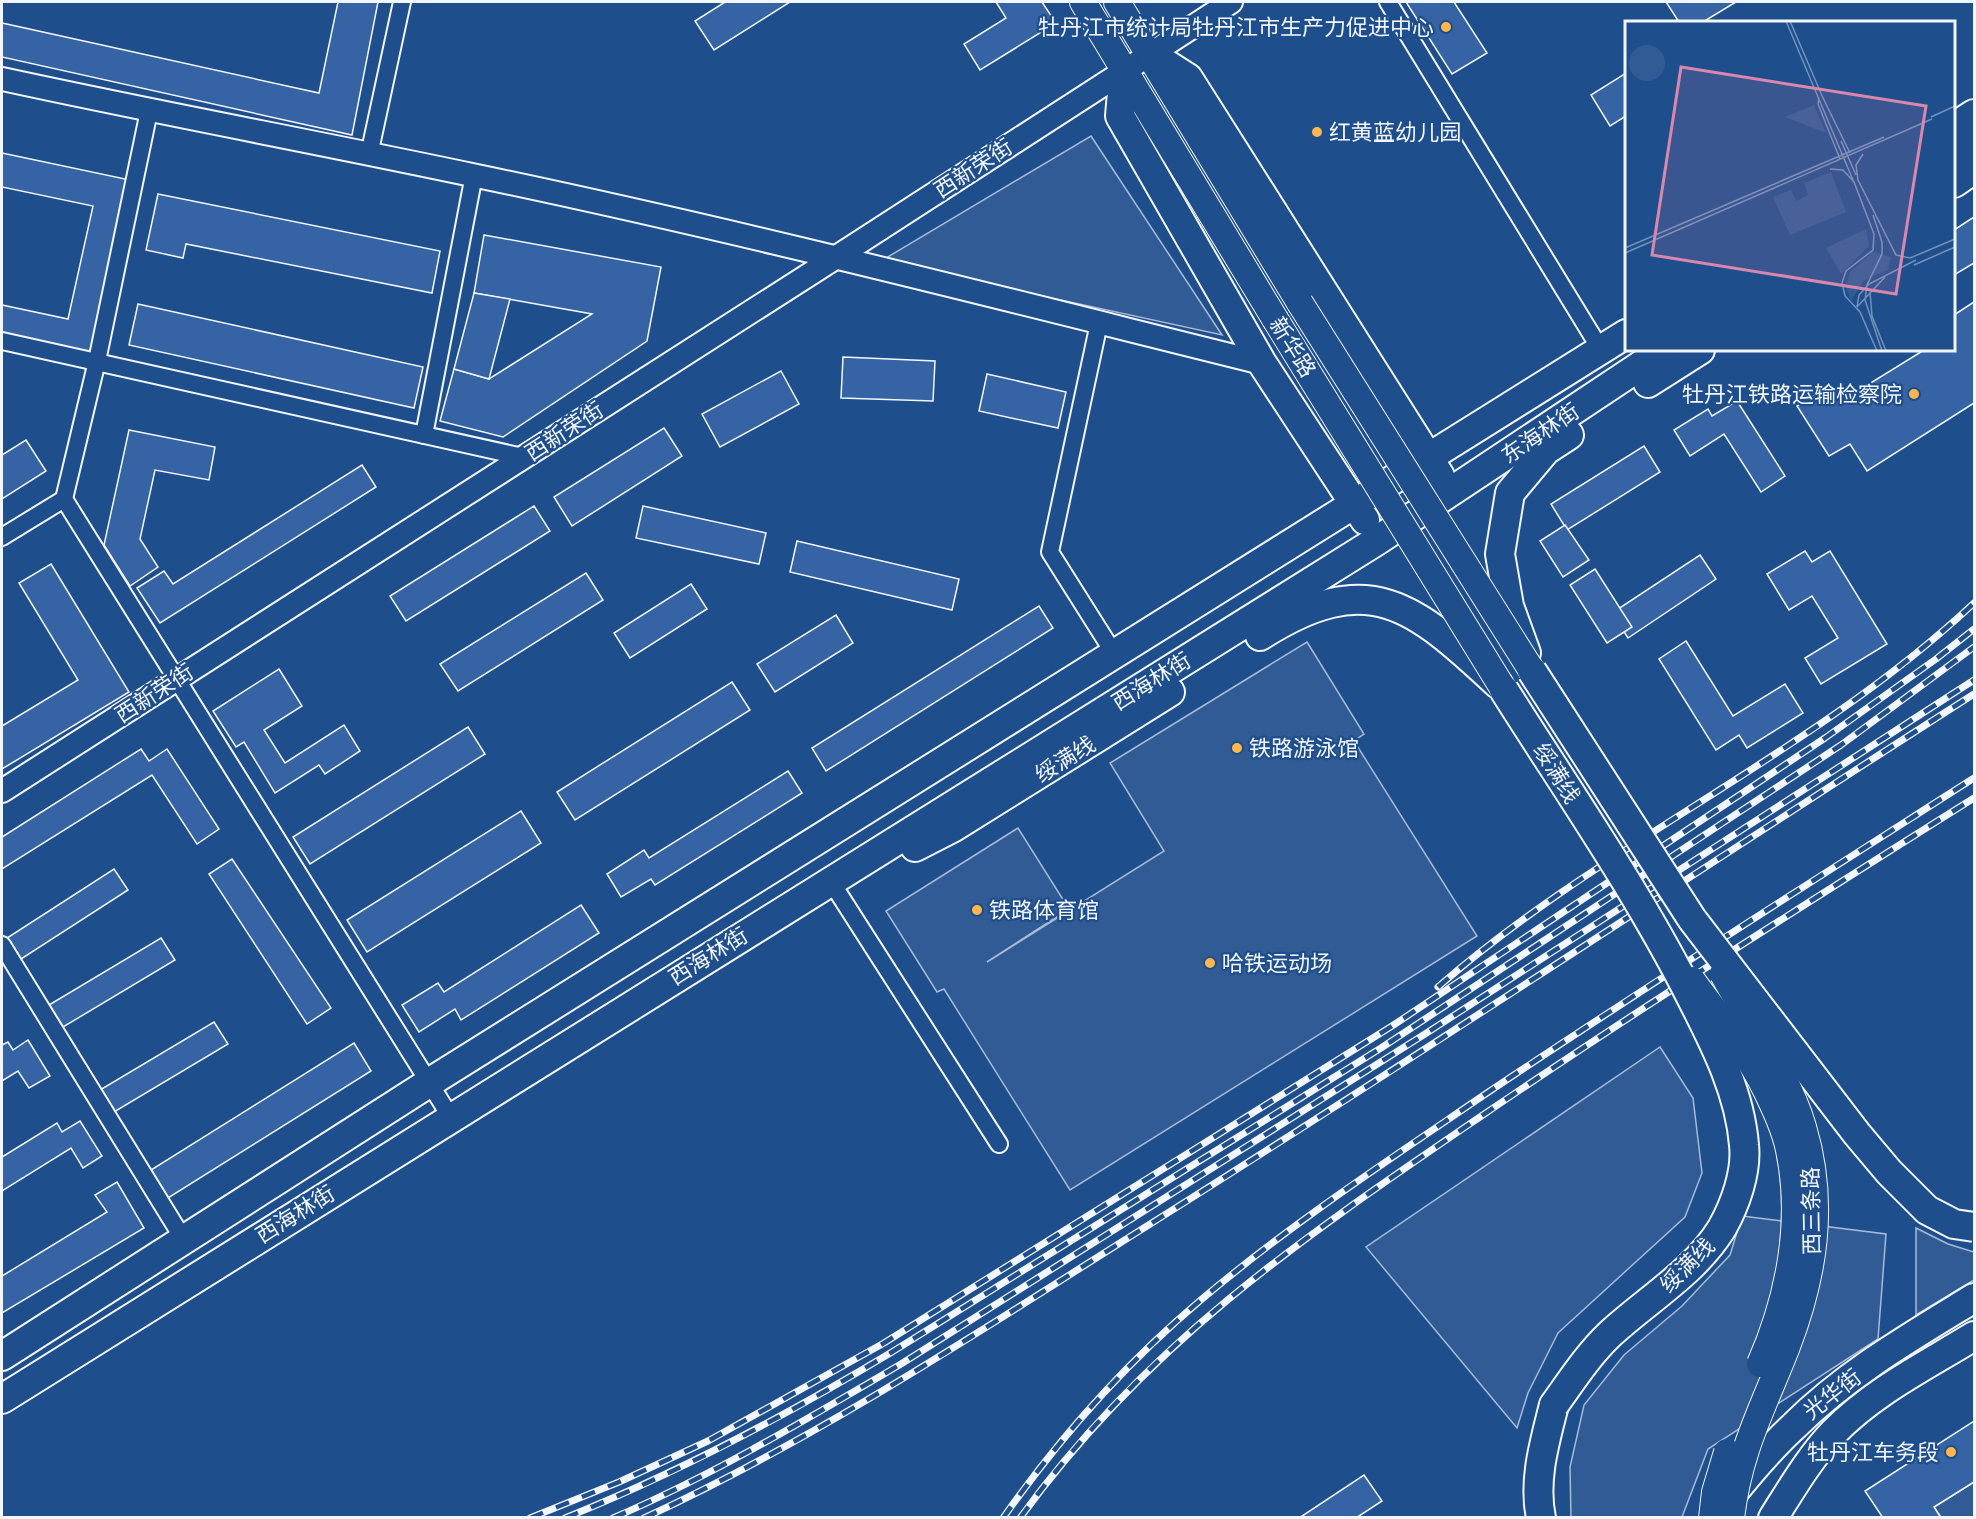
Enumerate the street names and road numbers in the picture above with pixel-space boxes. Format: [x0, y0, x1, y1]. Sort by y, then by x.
street label: 西新荣街 [930, 134, 1018, 204]
street label: 新华路 [1264, 313, 1321, 382]
street label: 西新荣街 [521, 397, 609, 467]
street label: 东海林街 [1497, 398, 1584, 469]
street label: 西海林街 [1107, 648, 1196, 716]
street label: 西新荣街 [111, 659, 199, 729]
street label: 绥满线 [1031, 731, 1100, 788]
street label: 绥满线 [1528, 739, 1585, 808]
street label: 西海林街 [664, 923, 753, 991]
street label: 西三条路 [1798, 1167, 1826, 1255]
street label: 西海林街 [251, 1181, 340, 1249]
street label: 绥满线 [1655, 1233, 1720, 1298]
street label: 光华街 [1799, 1364, 1867, 1425]

